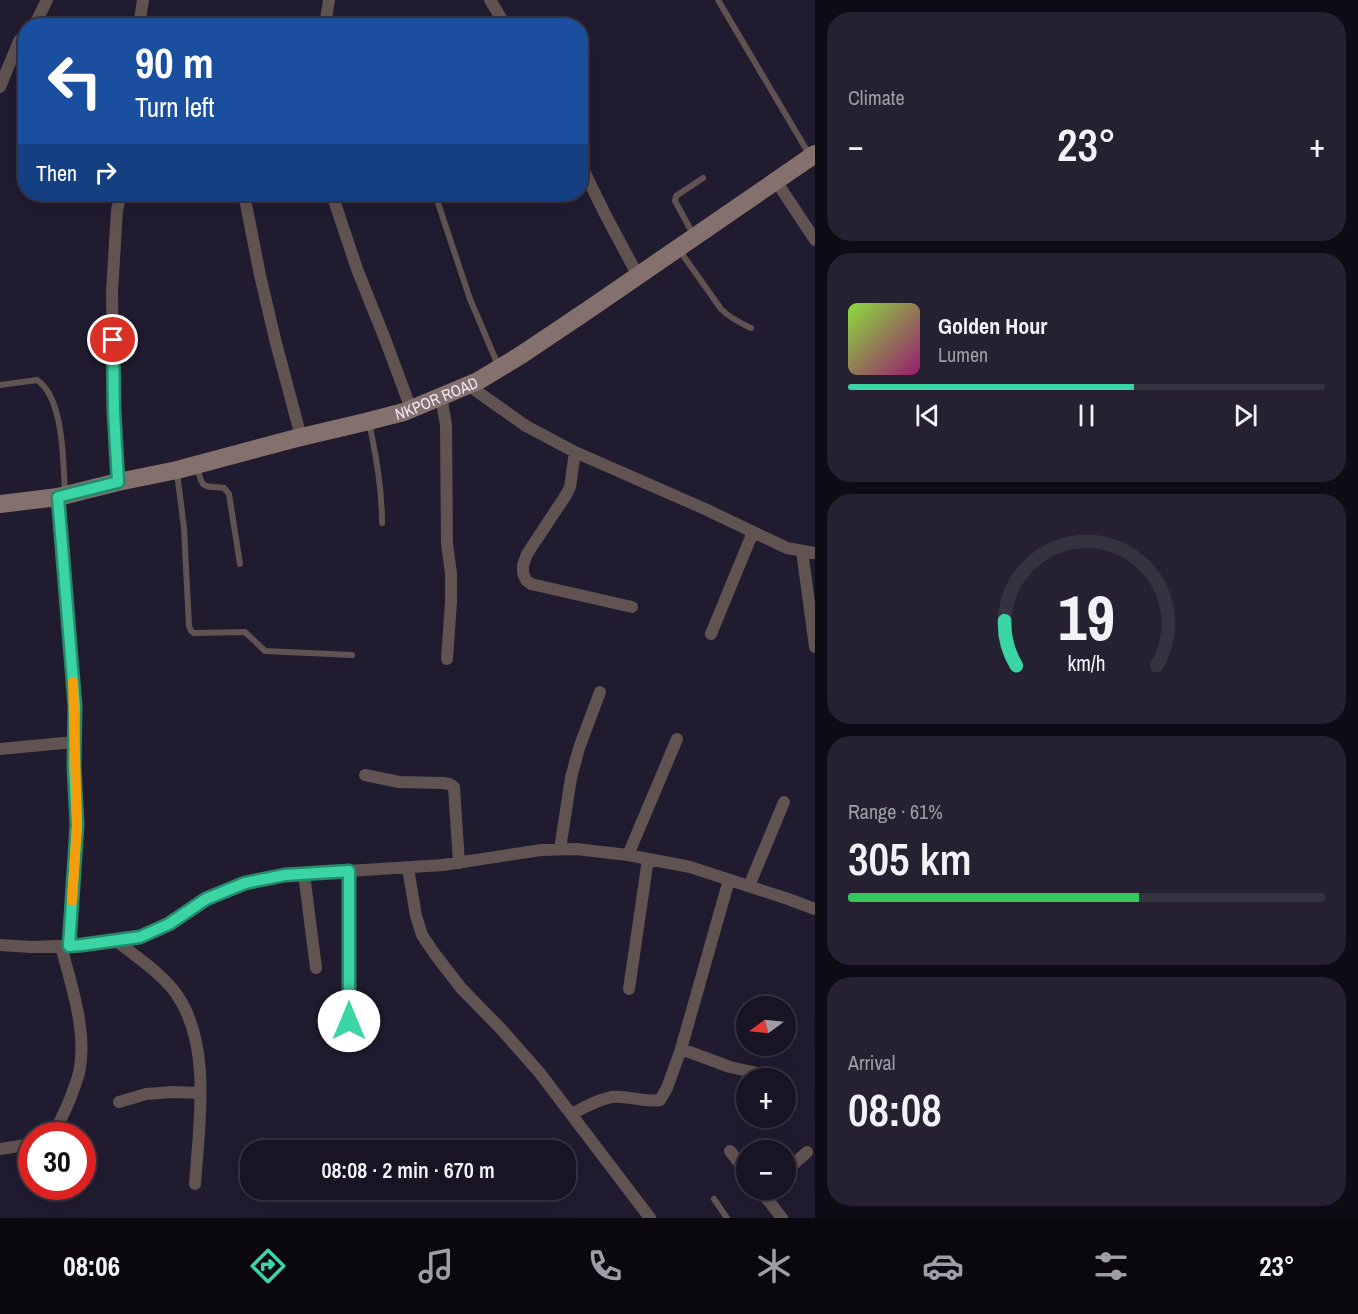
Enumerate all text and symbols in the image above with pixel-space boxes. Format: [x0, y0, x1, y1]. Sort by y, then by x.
text: 90 m [135, 35, 214, 91]
icon: left [36, 42, 114, 120]
text: Climate [848, 84, 905, 111]
text: Turn left [135, 89, 214, 125]
text: 23° [1057, 114, 1116, 175]
text: − [848, 123, 864, 167]
text: + [1309, 123, 1325, 167]
icon: right [89, 156, 122, 189]
text: Then [36, 158, 77, 188]
text: Golden Hour [938, 311, 1047, 341]
pin [87, 314, 138, 365]
icon: arrive [96, 323, 129, 356]
text: Lumen [938, 341, 988, 368]
street label: NKPOR ROAD [393, 371, 481, 425]
icon: previous [911, 399, 944, 432]
icon: pause [1070, 399, 1103, 432]
icon: next [1229, 399, 1262, 432]
text: 19 [1058, 575, 1115, 659]
text: km/h [1067, 649, 1106, 678]
text: Range · 61% [848, 798, 943, 825]
text: 305 km [848, 828, 972, 889]
position arrow [317, 989, 381, 1053]
north arrow [736, 996, 796, 1056]
map controls [736, 996, 796, 1200]
text: Arrival [848, 1049, 895, 1076]
button: + [736, 1068, 796, 1128]
text: 08:08 [848, 1079, 942, 1140]
speed limit sign: 30 [18, 1122, 96, 1200]
button: − [736, 1140, 796, 1200]
text: 08:08 · 2 min · 670 m [321, 1155, 495, 1185]
icon: directions [247, 1245, 289, 1287]
icon: music [415, 1245, 457, 1287]
icon: phone [584, 1245, 626, 1287]
icon: climate [753, 1245, 795, 1287]
icon: car [922, 1245, 964, 1287]
icon: filters [1090, 1245, 1132, 1287]
text: 08:06 [63, 1248, 120, 1284]
text: 23° [1259, 1248, 1295, 1284]

